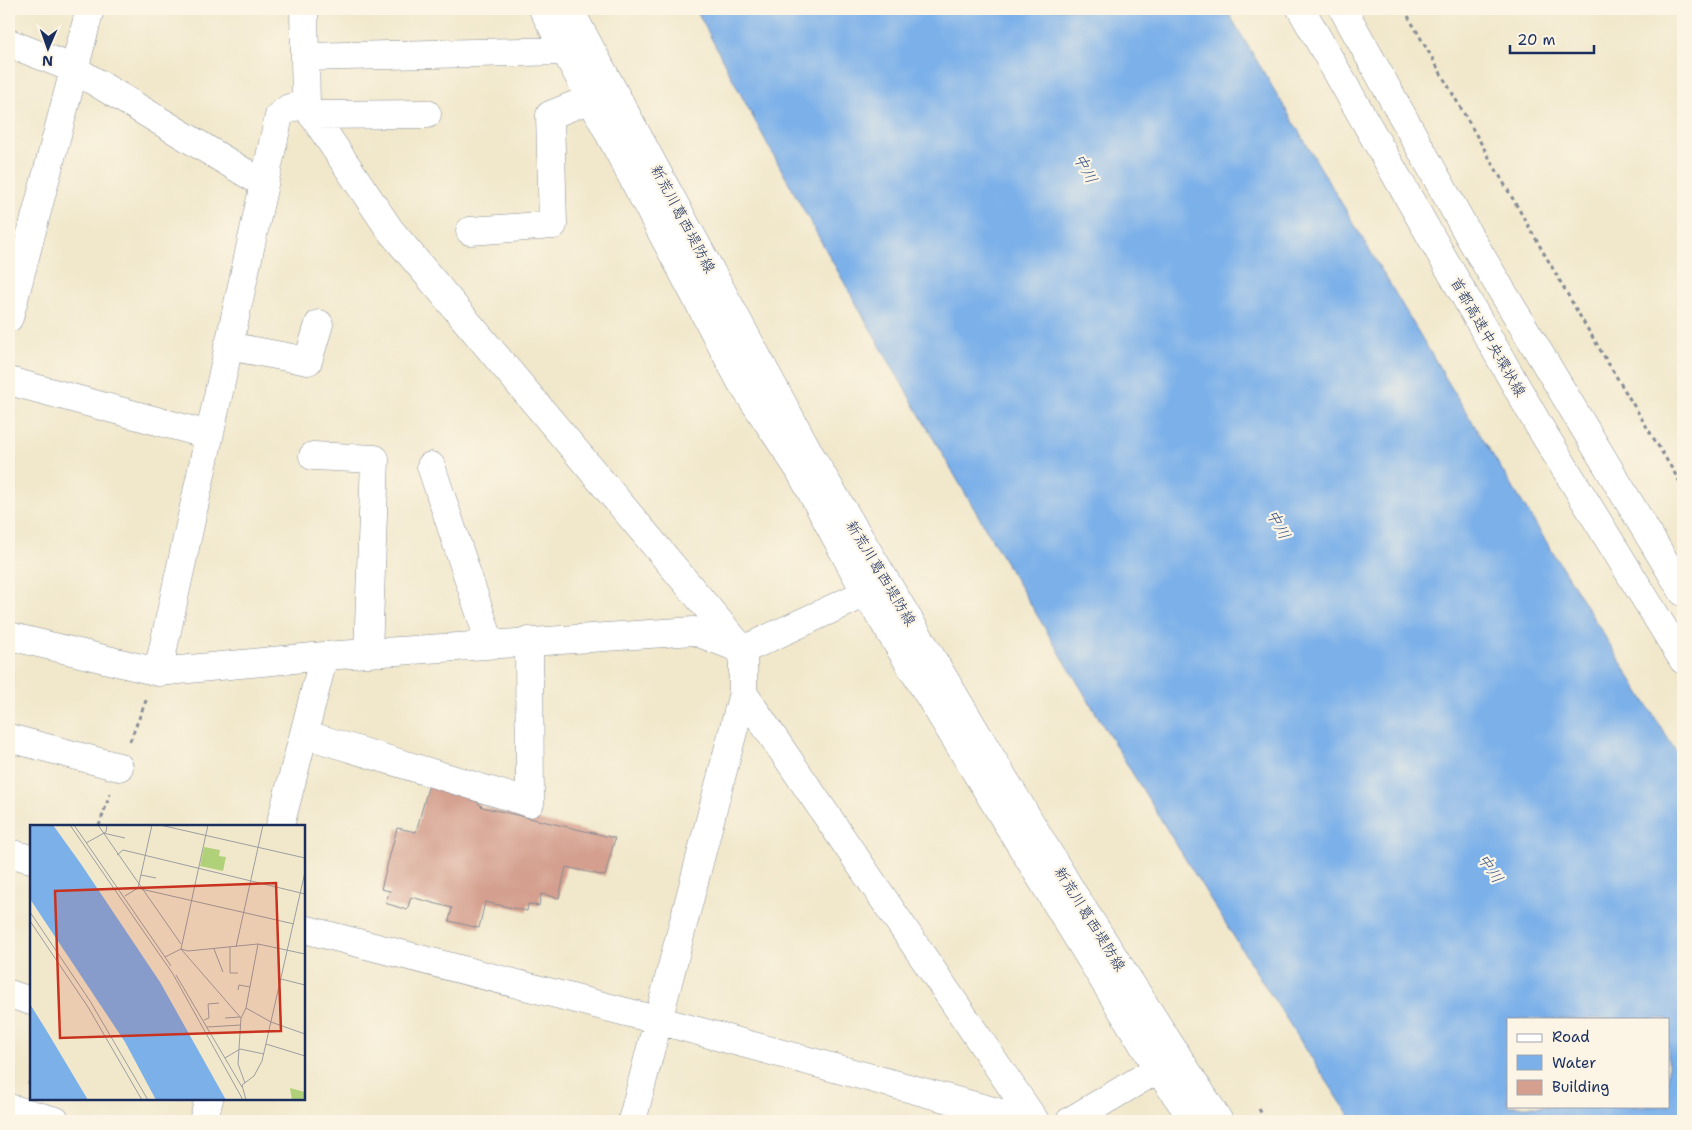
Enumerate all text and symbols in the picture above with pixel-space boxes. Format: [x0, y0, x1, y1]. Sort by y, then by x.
north arrow [22, 22, 72, 72]
scale bar [1510, 22, 1593, 54]
text: 20 m [1517, 30, 1556, 50]
text: N [42, 52, 53, 70]
water label: 中川 [1069, 149, 1102, 187]
street label: 新荒川葛西堤防線 [646, 161, 720, 277]
street label: 首都高速中央環状線 [1446, 274, 1530, 400]
water label: 中川 [1262, 505, 1295, 543]
street label: 新荒川葛西堤防線 [842, 516, 920, 630]
inset map [30, 825, 305, 1100]
water label: 中川 [1473, 849, 1508, 887]
street label: 新荒川葛西堤防線 [1050, 863, 1130, 975]
legend [1507, 1018, 1670, 1108]
text: Road [1552, 1027, 1590, 1047]
text: Water [1552, 1053, 1596, 1073]
text: Building [1552, 1077, 1609, 1097]

